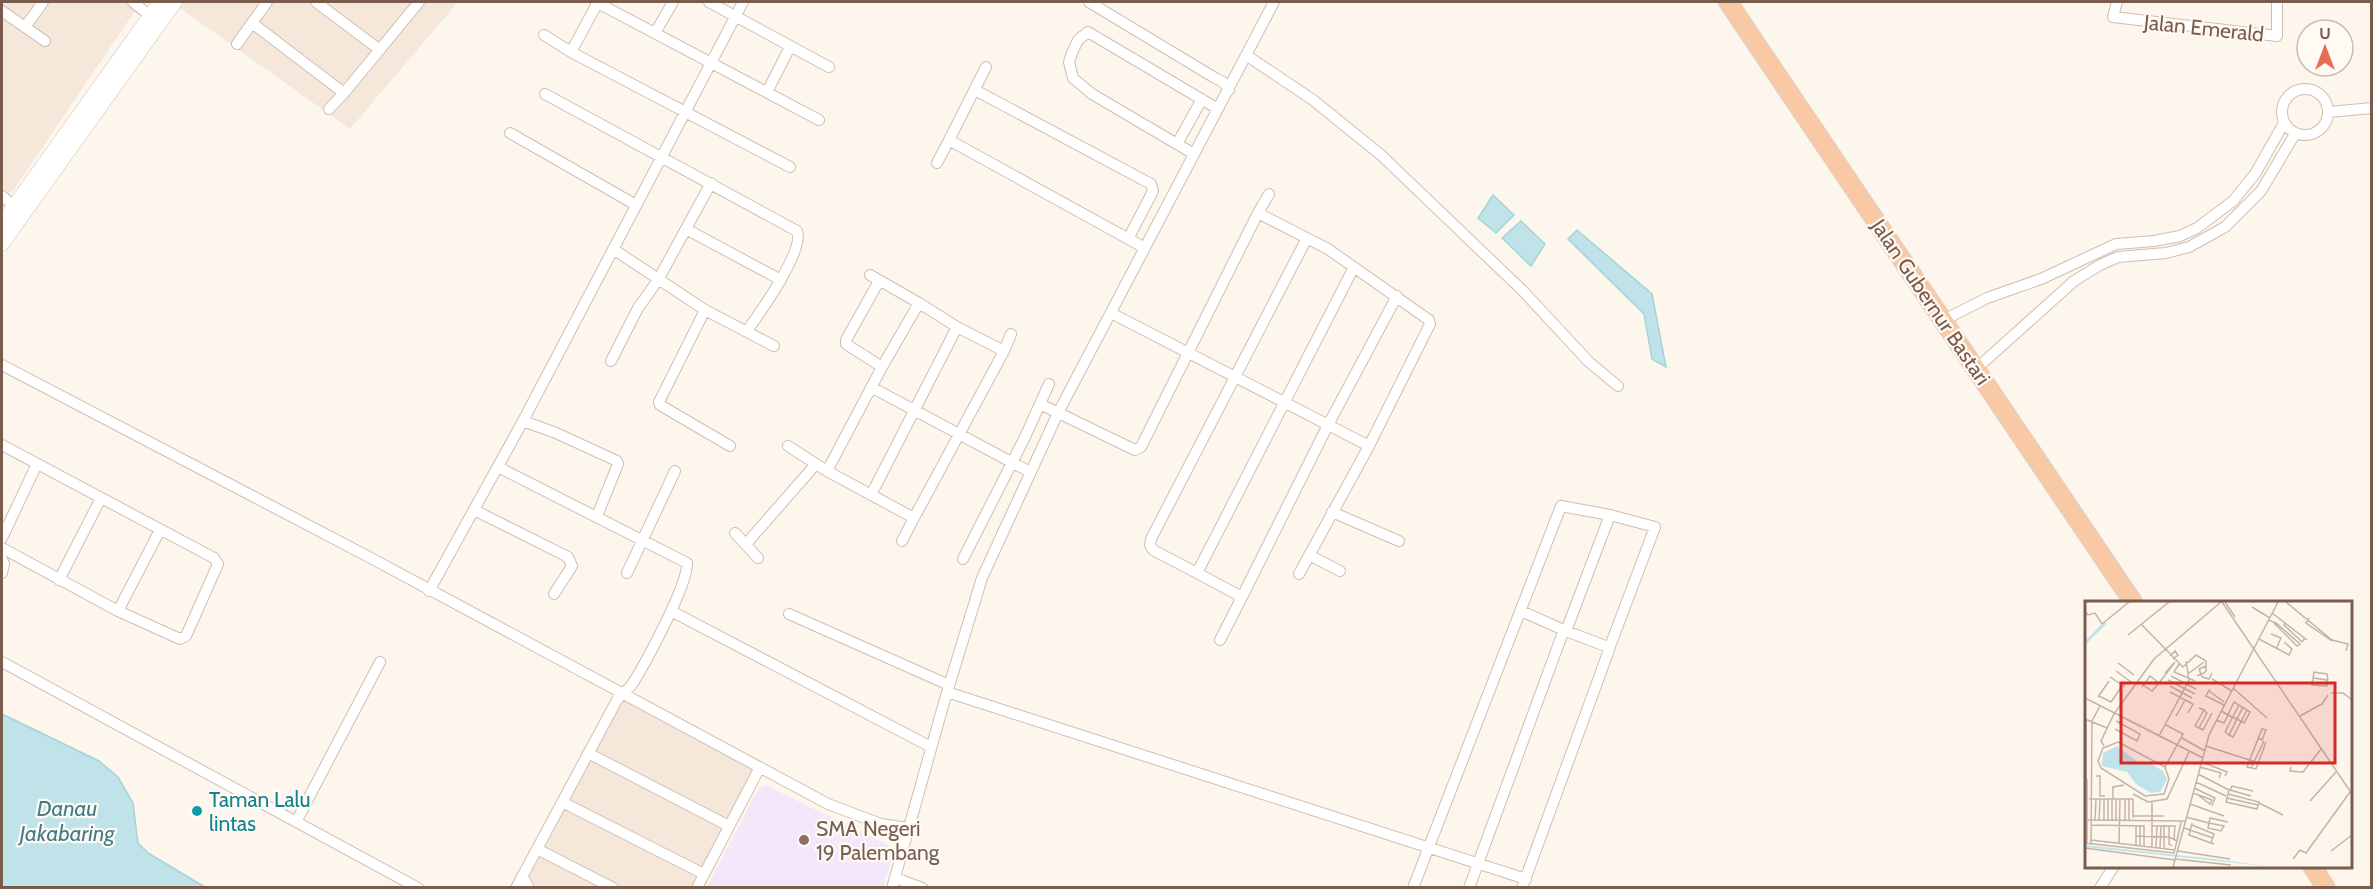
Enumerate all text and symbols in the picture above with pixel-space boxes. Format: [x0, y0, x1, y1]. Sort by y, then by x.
street label: Jalan Emerald [2142, 9, 2265, 47]
north arrow [2295, 18, 2355, 78]
text: U [2319, 24, 2331, 43]
street label: Jalan Gubernur Bastari [1866, 214, 1996, 390]
inset map [2085, 601, 2352, 868]
place label: Taman Lalu lintas [209, 787, 311, 836]
water label: Danau Jakabaring [17, 795, 115, 847]
marker: Taman Lalu lintas [190, 804, 204, 818]
place label: SMA Negeri 19 Palembang [816, 816, 940, 865]
marker: SMA Negeri 19 Palembang [797, 833, 811, 847]

